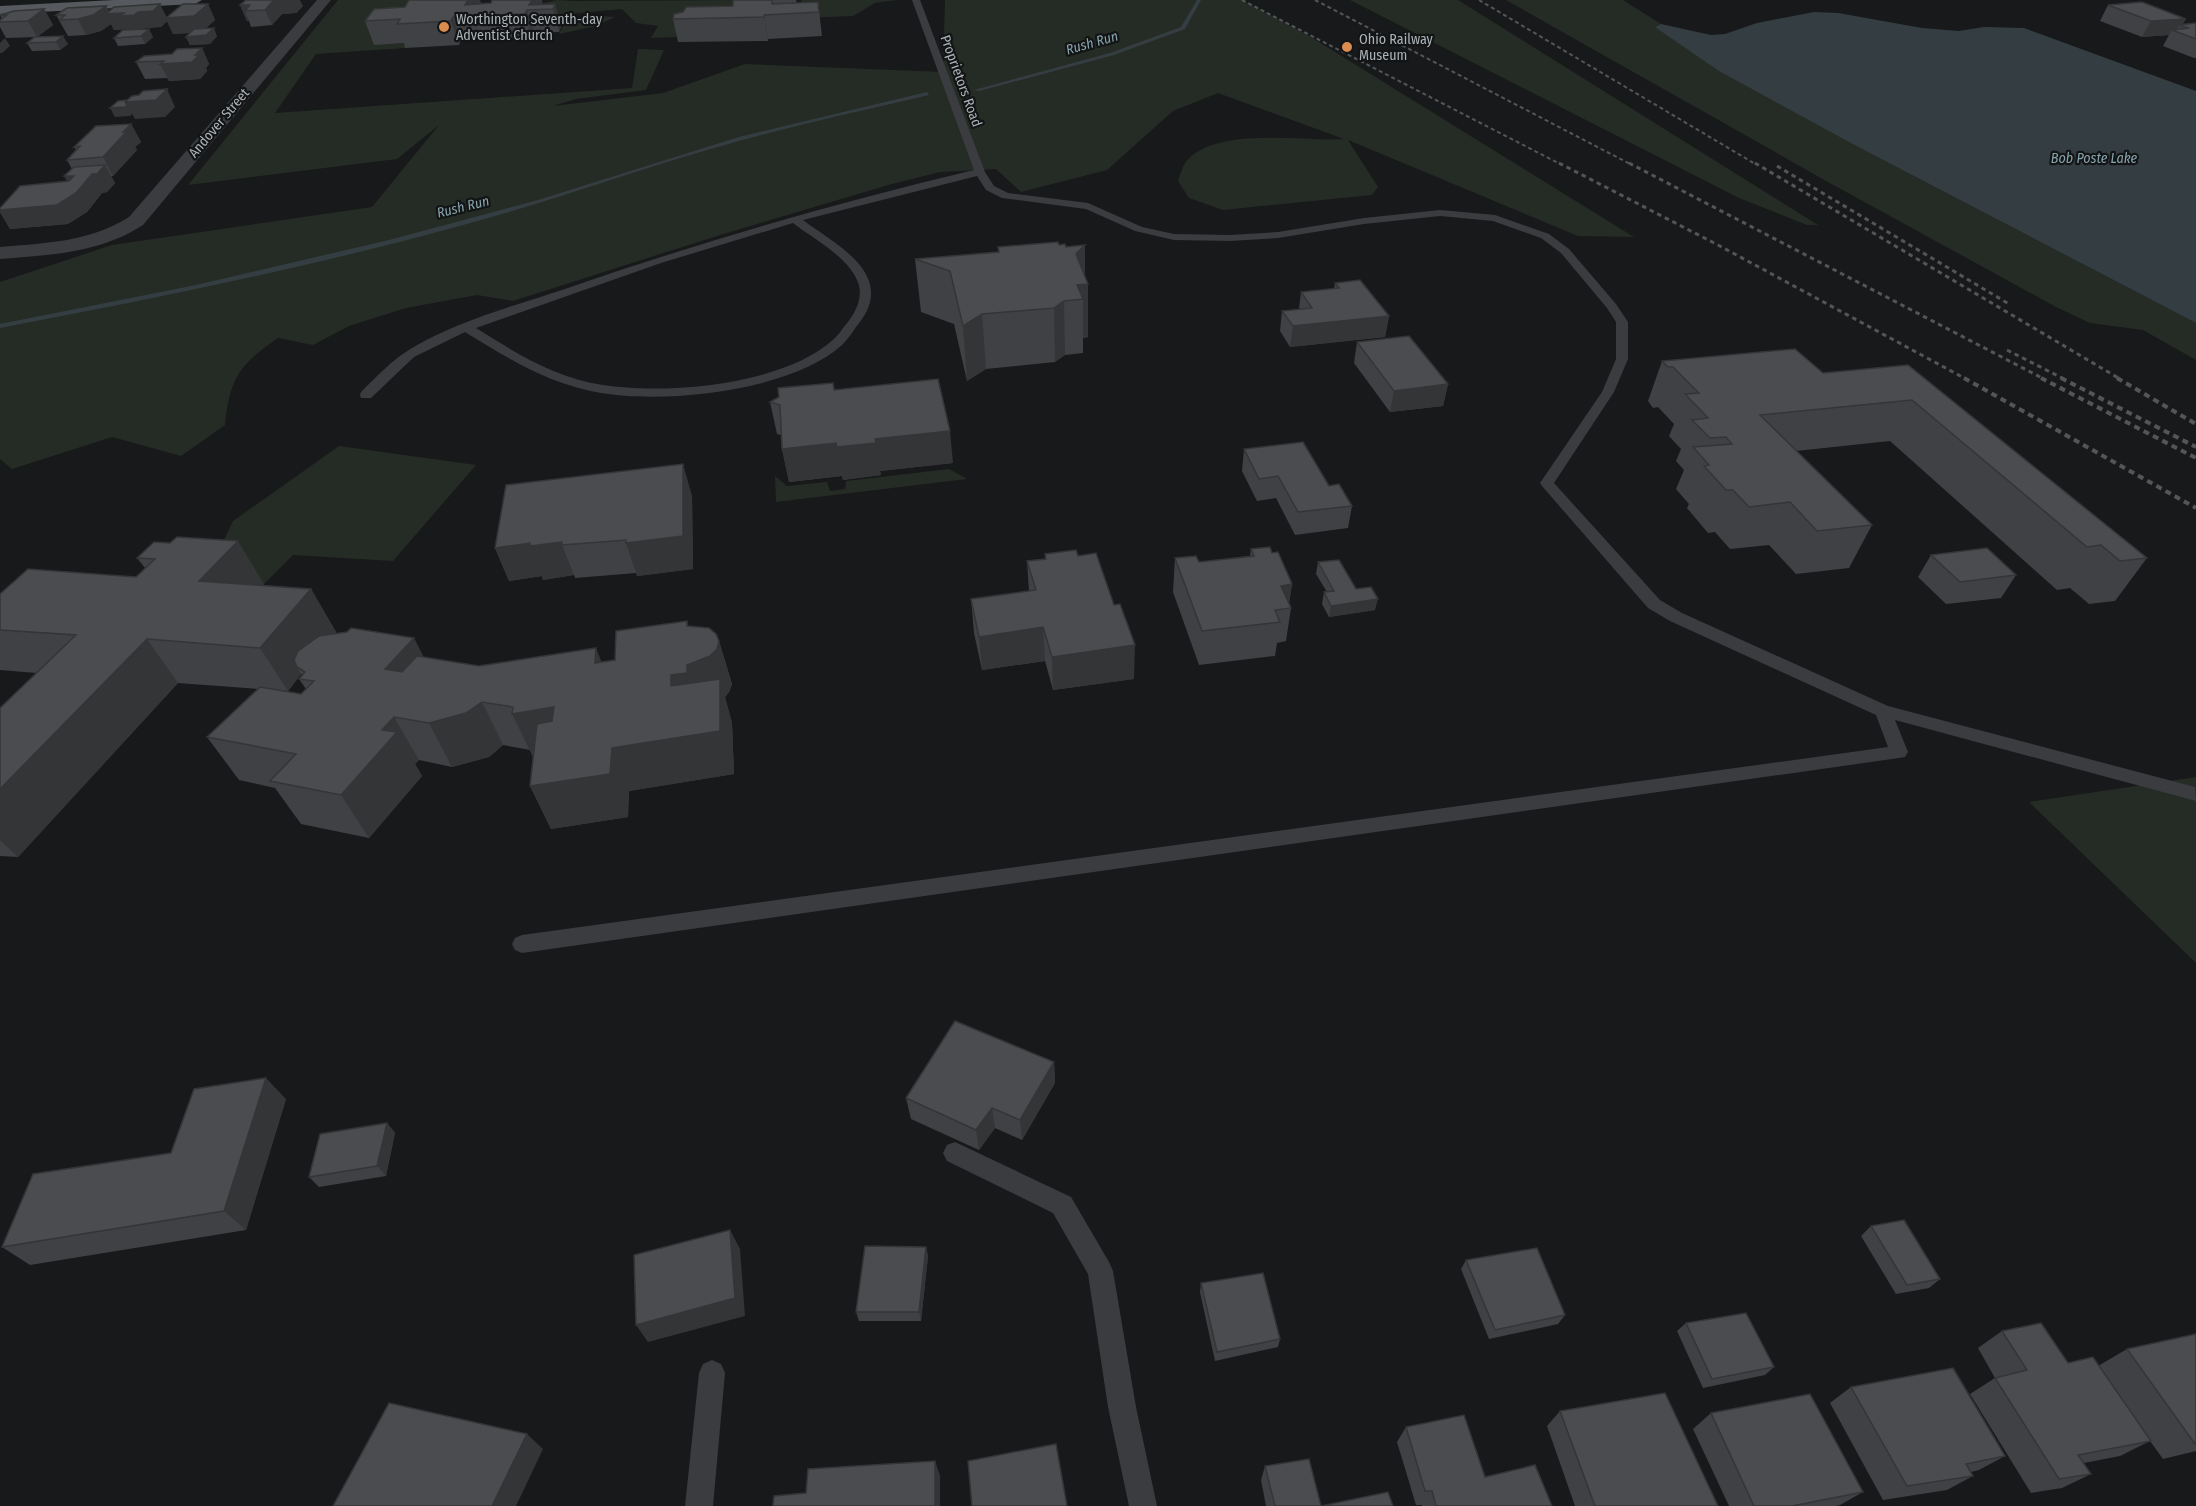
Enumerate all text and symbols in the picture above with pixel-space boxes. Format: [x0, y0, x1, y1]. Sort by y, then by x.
place label: Worthington Seventh-day Adventist Church [456, 11, 603, 44]
marker: Worthington Seventh-day Adventist Church [437, 20, 451, 34]
water label: Rush Run [1064, 27, 1120, 59]
place label: Ohio Railway Museum [1359, 31, 1434, 64]
street label: Proprietors Road [937, 33, 985, 129]
marker: Ohio Railway Museum [1340, 40, 1354, 54]
street label: Andover Street [185, 85, 253, 161]
water label: Bob Poste Lake [2051, 150, 2138, 167]
water label: Rush Run [435, 192, 491, 222]

